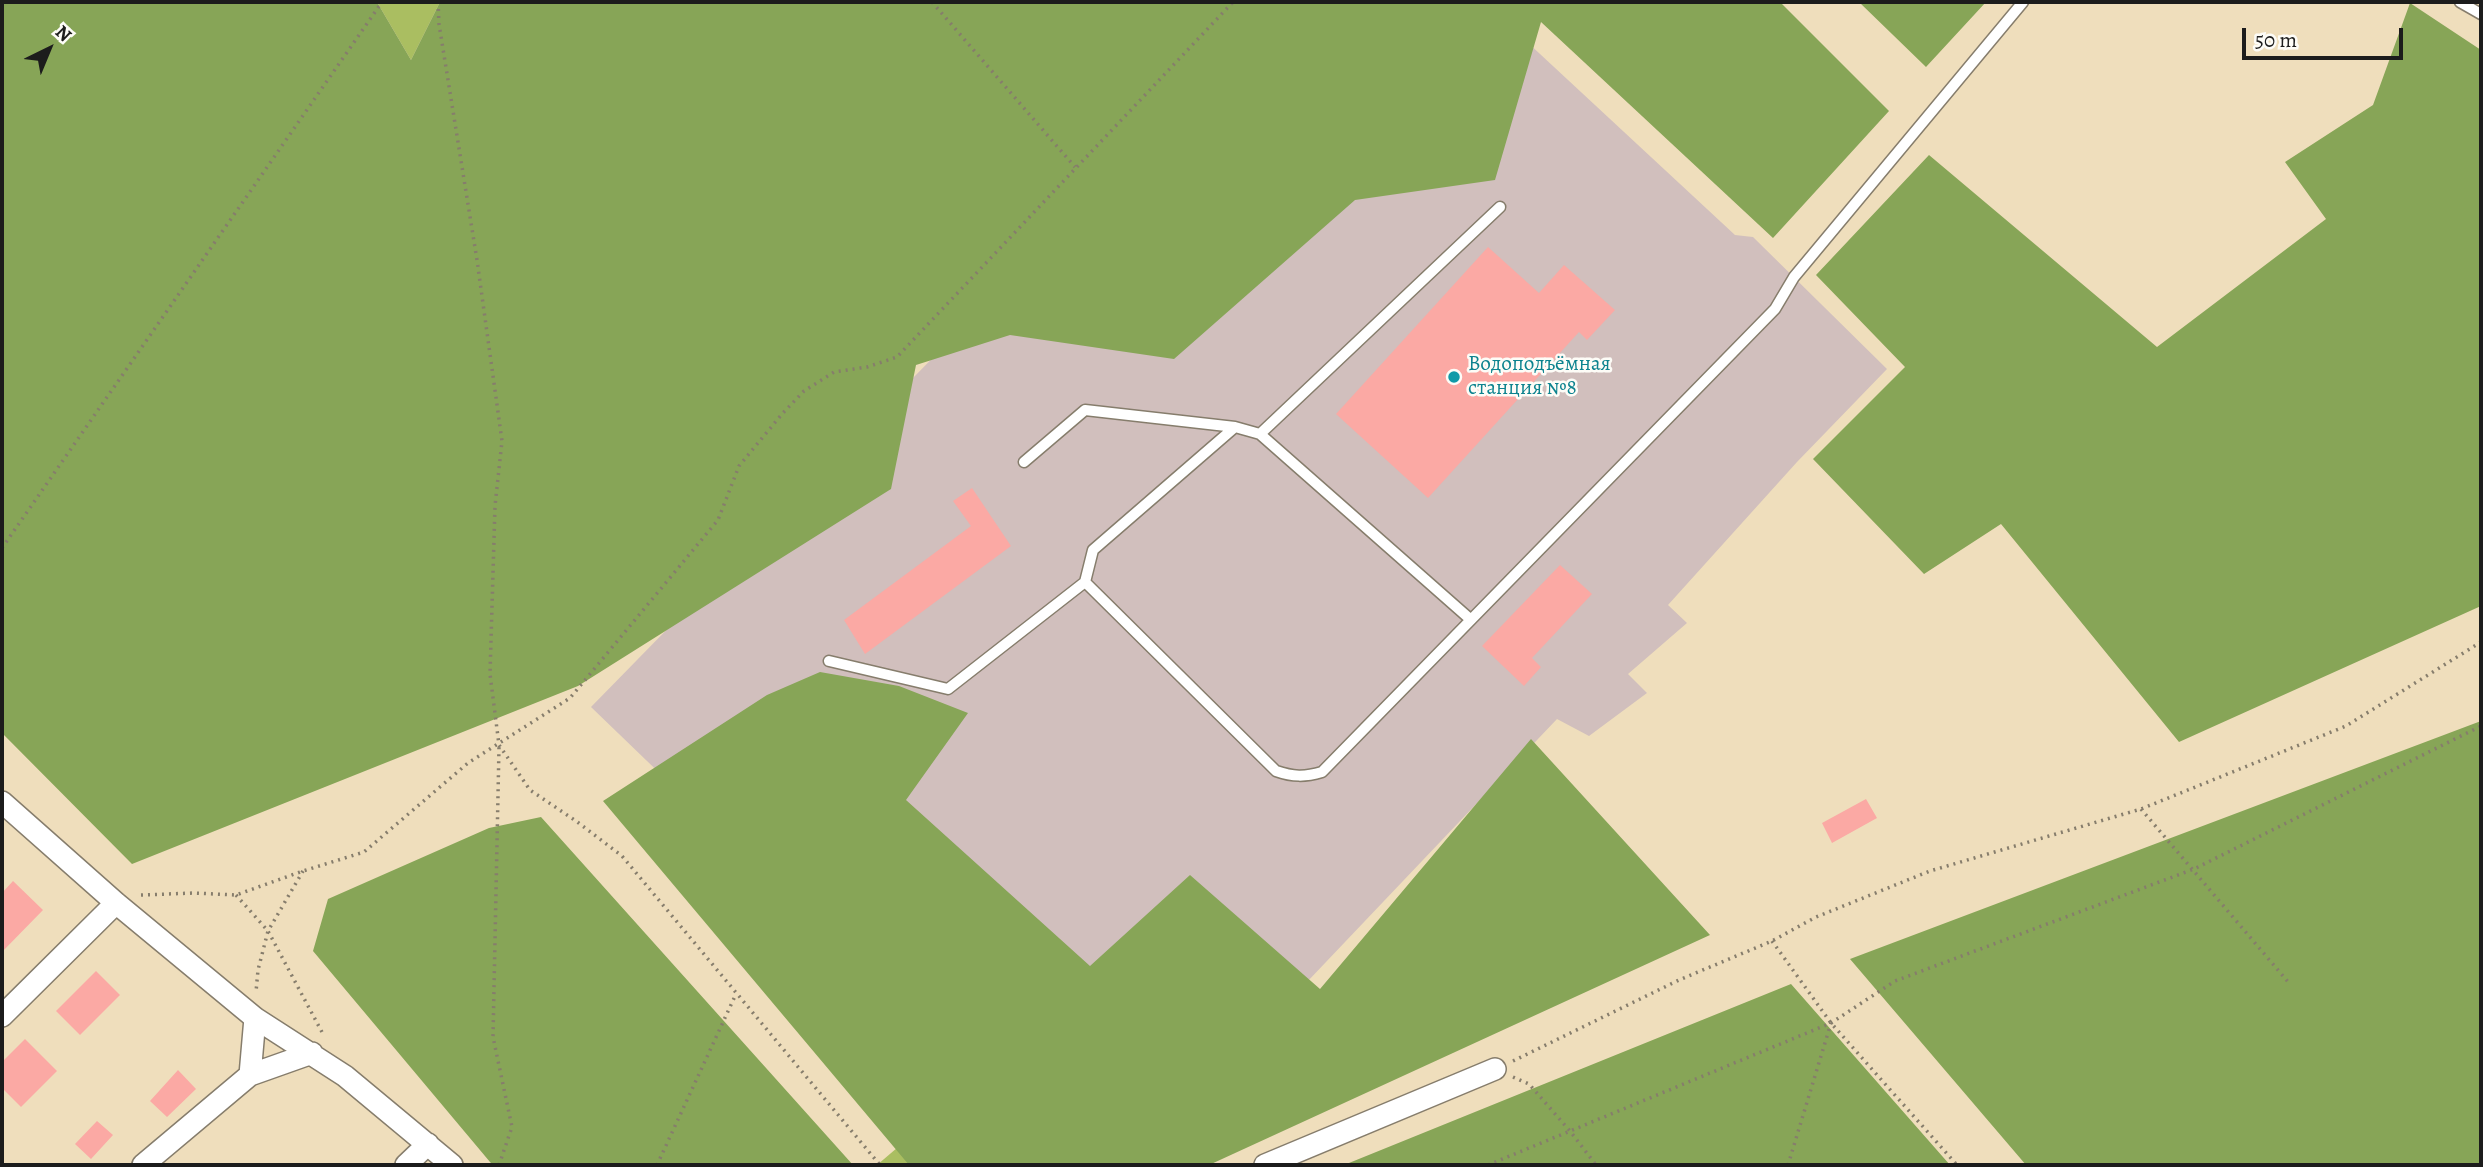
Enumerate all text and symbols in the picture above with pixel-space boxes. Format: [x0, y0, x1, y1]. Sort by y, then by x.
north arrow [14, 14, 84, 84]
scale bar [2245, 14, 2406, 58]
text: N [49, 19, 77, 48]
text: 50 m [2255, 26, 2297, 54]
place label: Водоподъёмная станция №8 [1468, 352, 1611, 402]
marker: Водоподъёмная станция №8 [1446, 369, 1462, 385]

